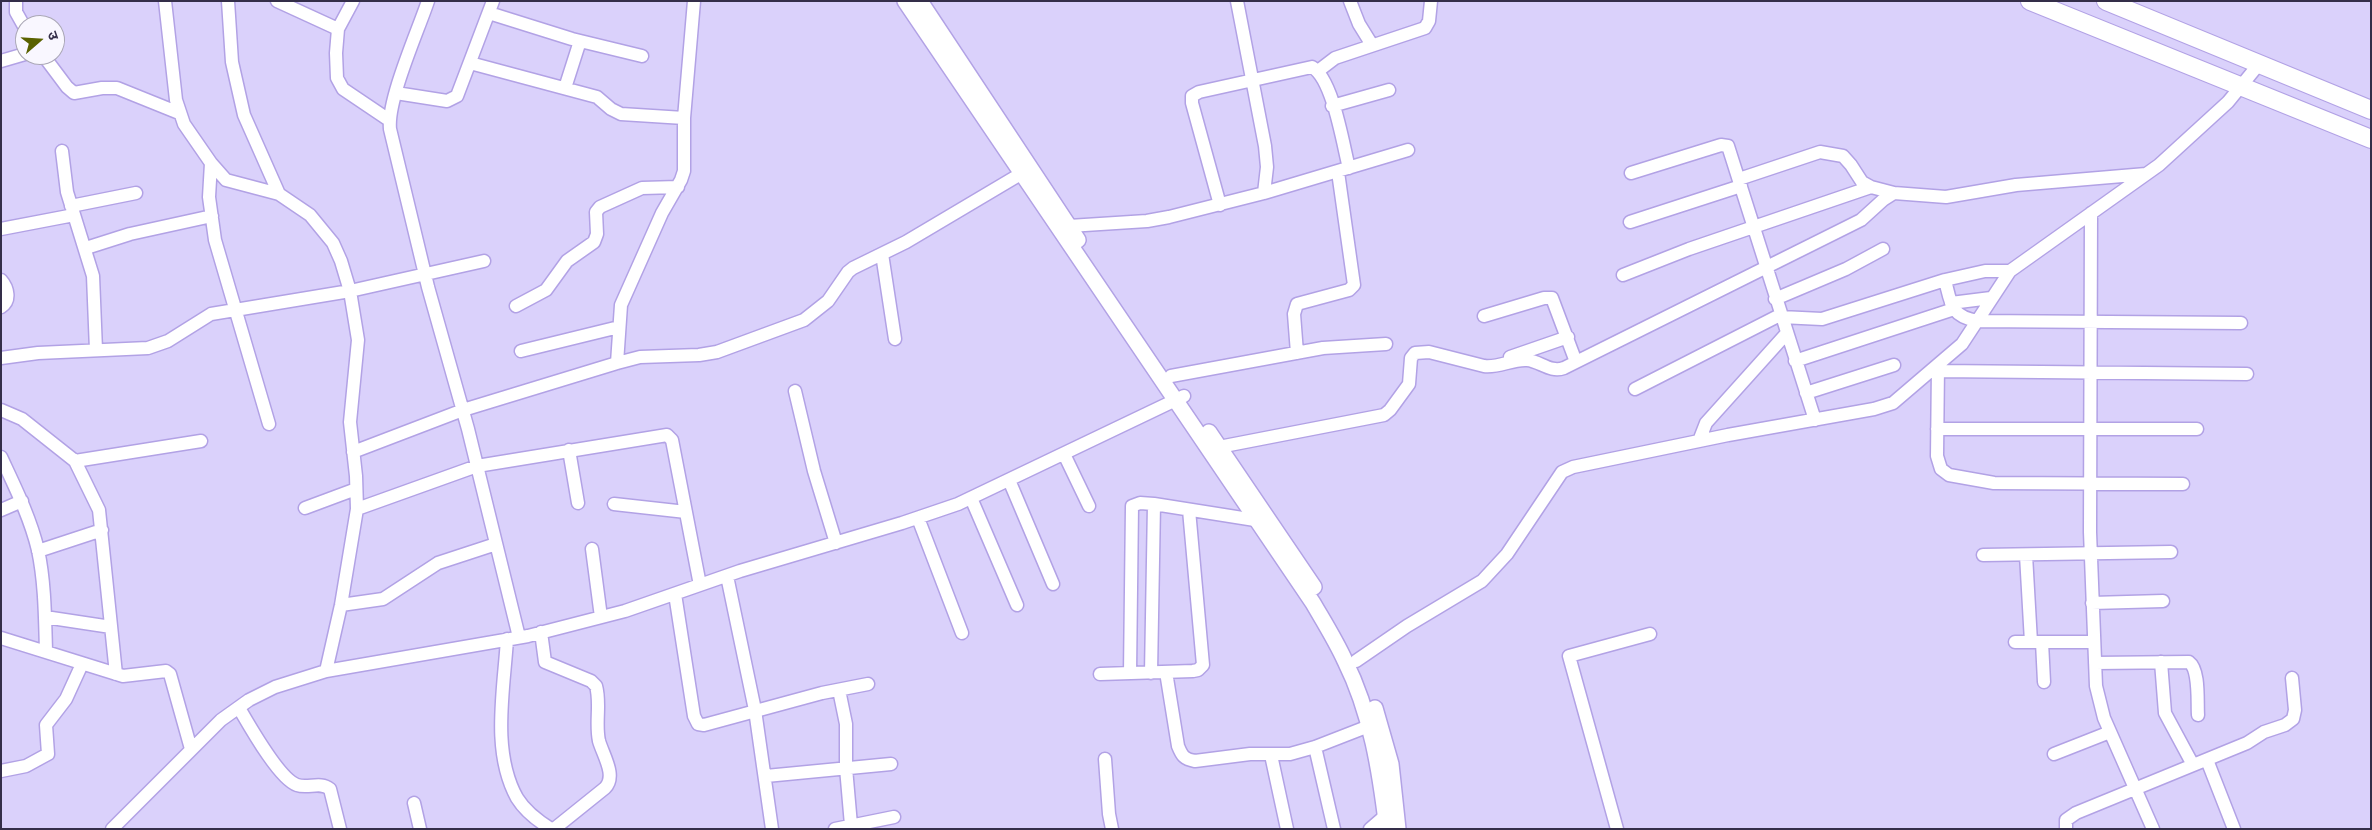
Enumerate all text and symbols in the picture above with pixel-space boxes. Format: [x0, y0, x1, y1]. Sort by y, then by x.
north arrow [15, 15, 65, 65]
text: उ [44, 29, 62, 42]

